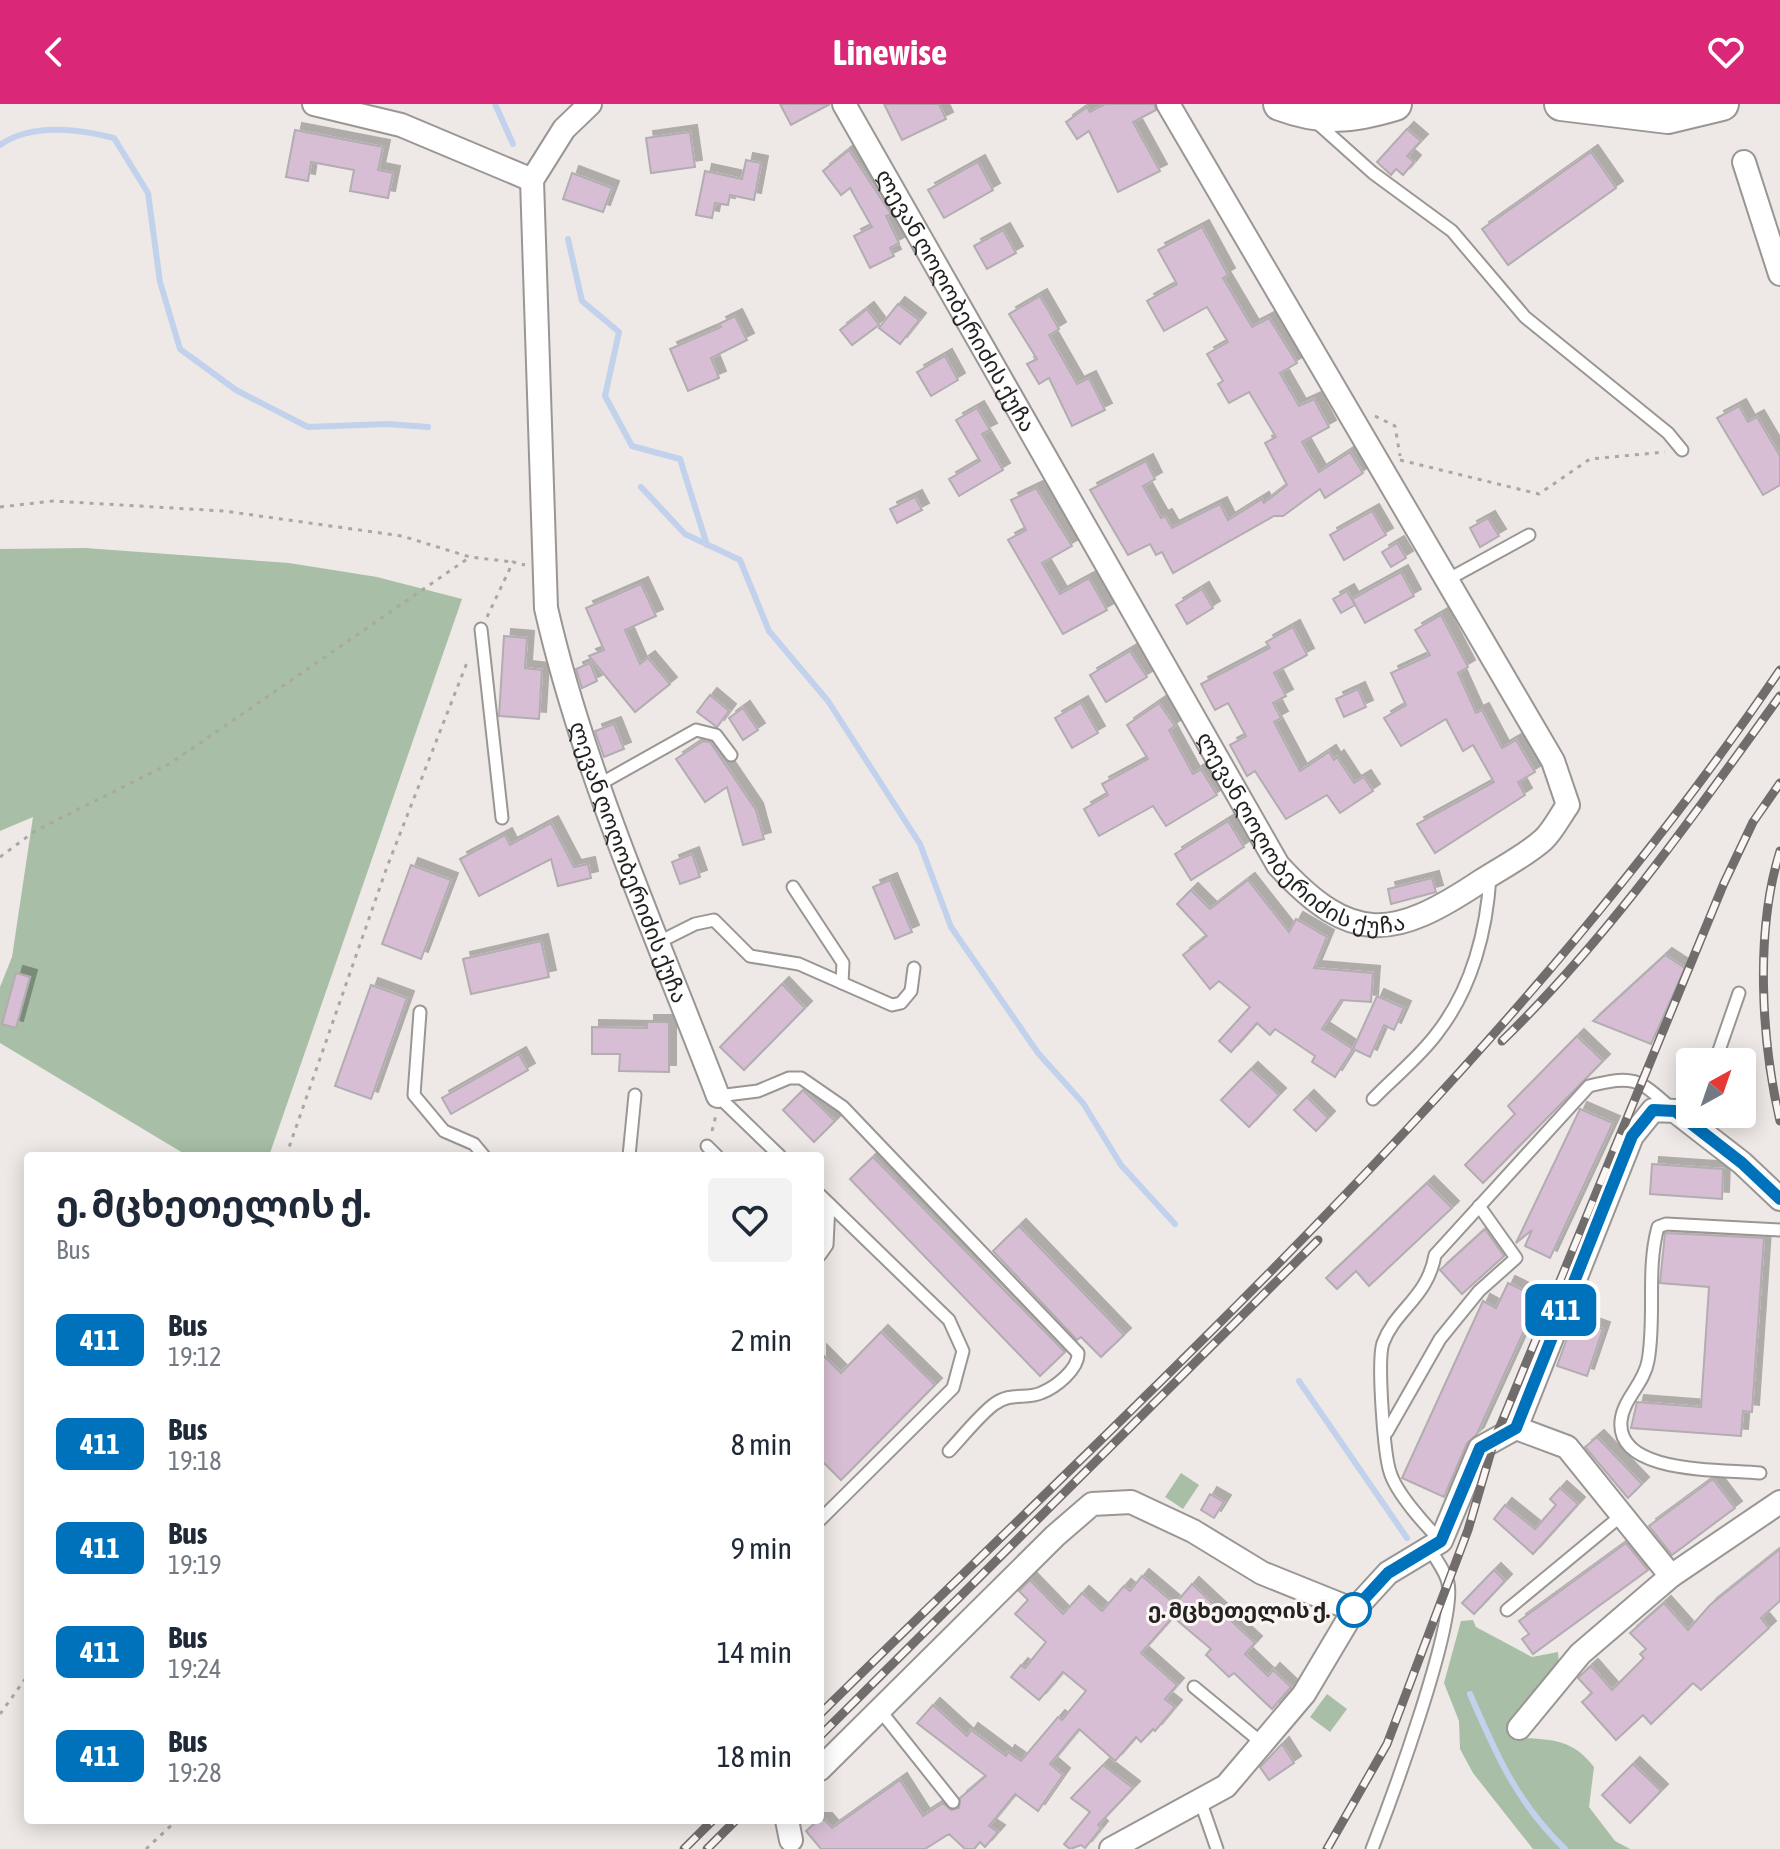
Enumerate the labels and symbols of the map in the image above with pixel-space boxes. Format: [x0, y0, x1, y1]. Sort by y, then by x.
street label: ლევან ღოღობერიძის ქუჩა [870, 164, 1041, 436]
street label: ლევან ღოღობერიძის ქუჩა [564, 718, 693, 1007]
street label: ლევან ღოღობერიძის ქუჩა [1191, 727, 1407, 938]
north arrow [1676, 1048, 1756, 1128]
line badge: 411 [1515, 1284, 1607, 1336]
marker: ე. მცხეთელის ქ. [1337, 1593, 1371, 1627]
place label: ე. მცხეთელის ქ. [1148, 1597, 1330, 1624]

